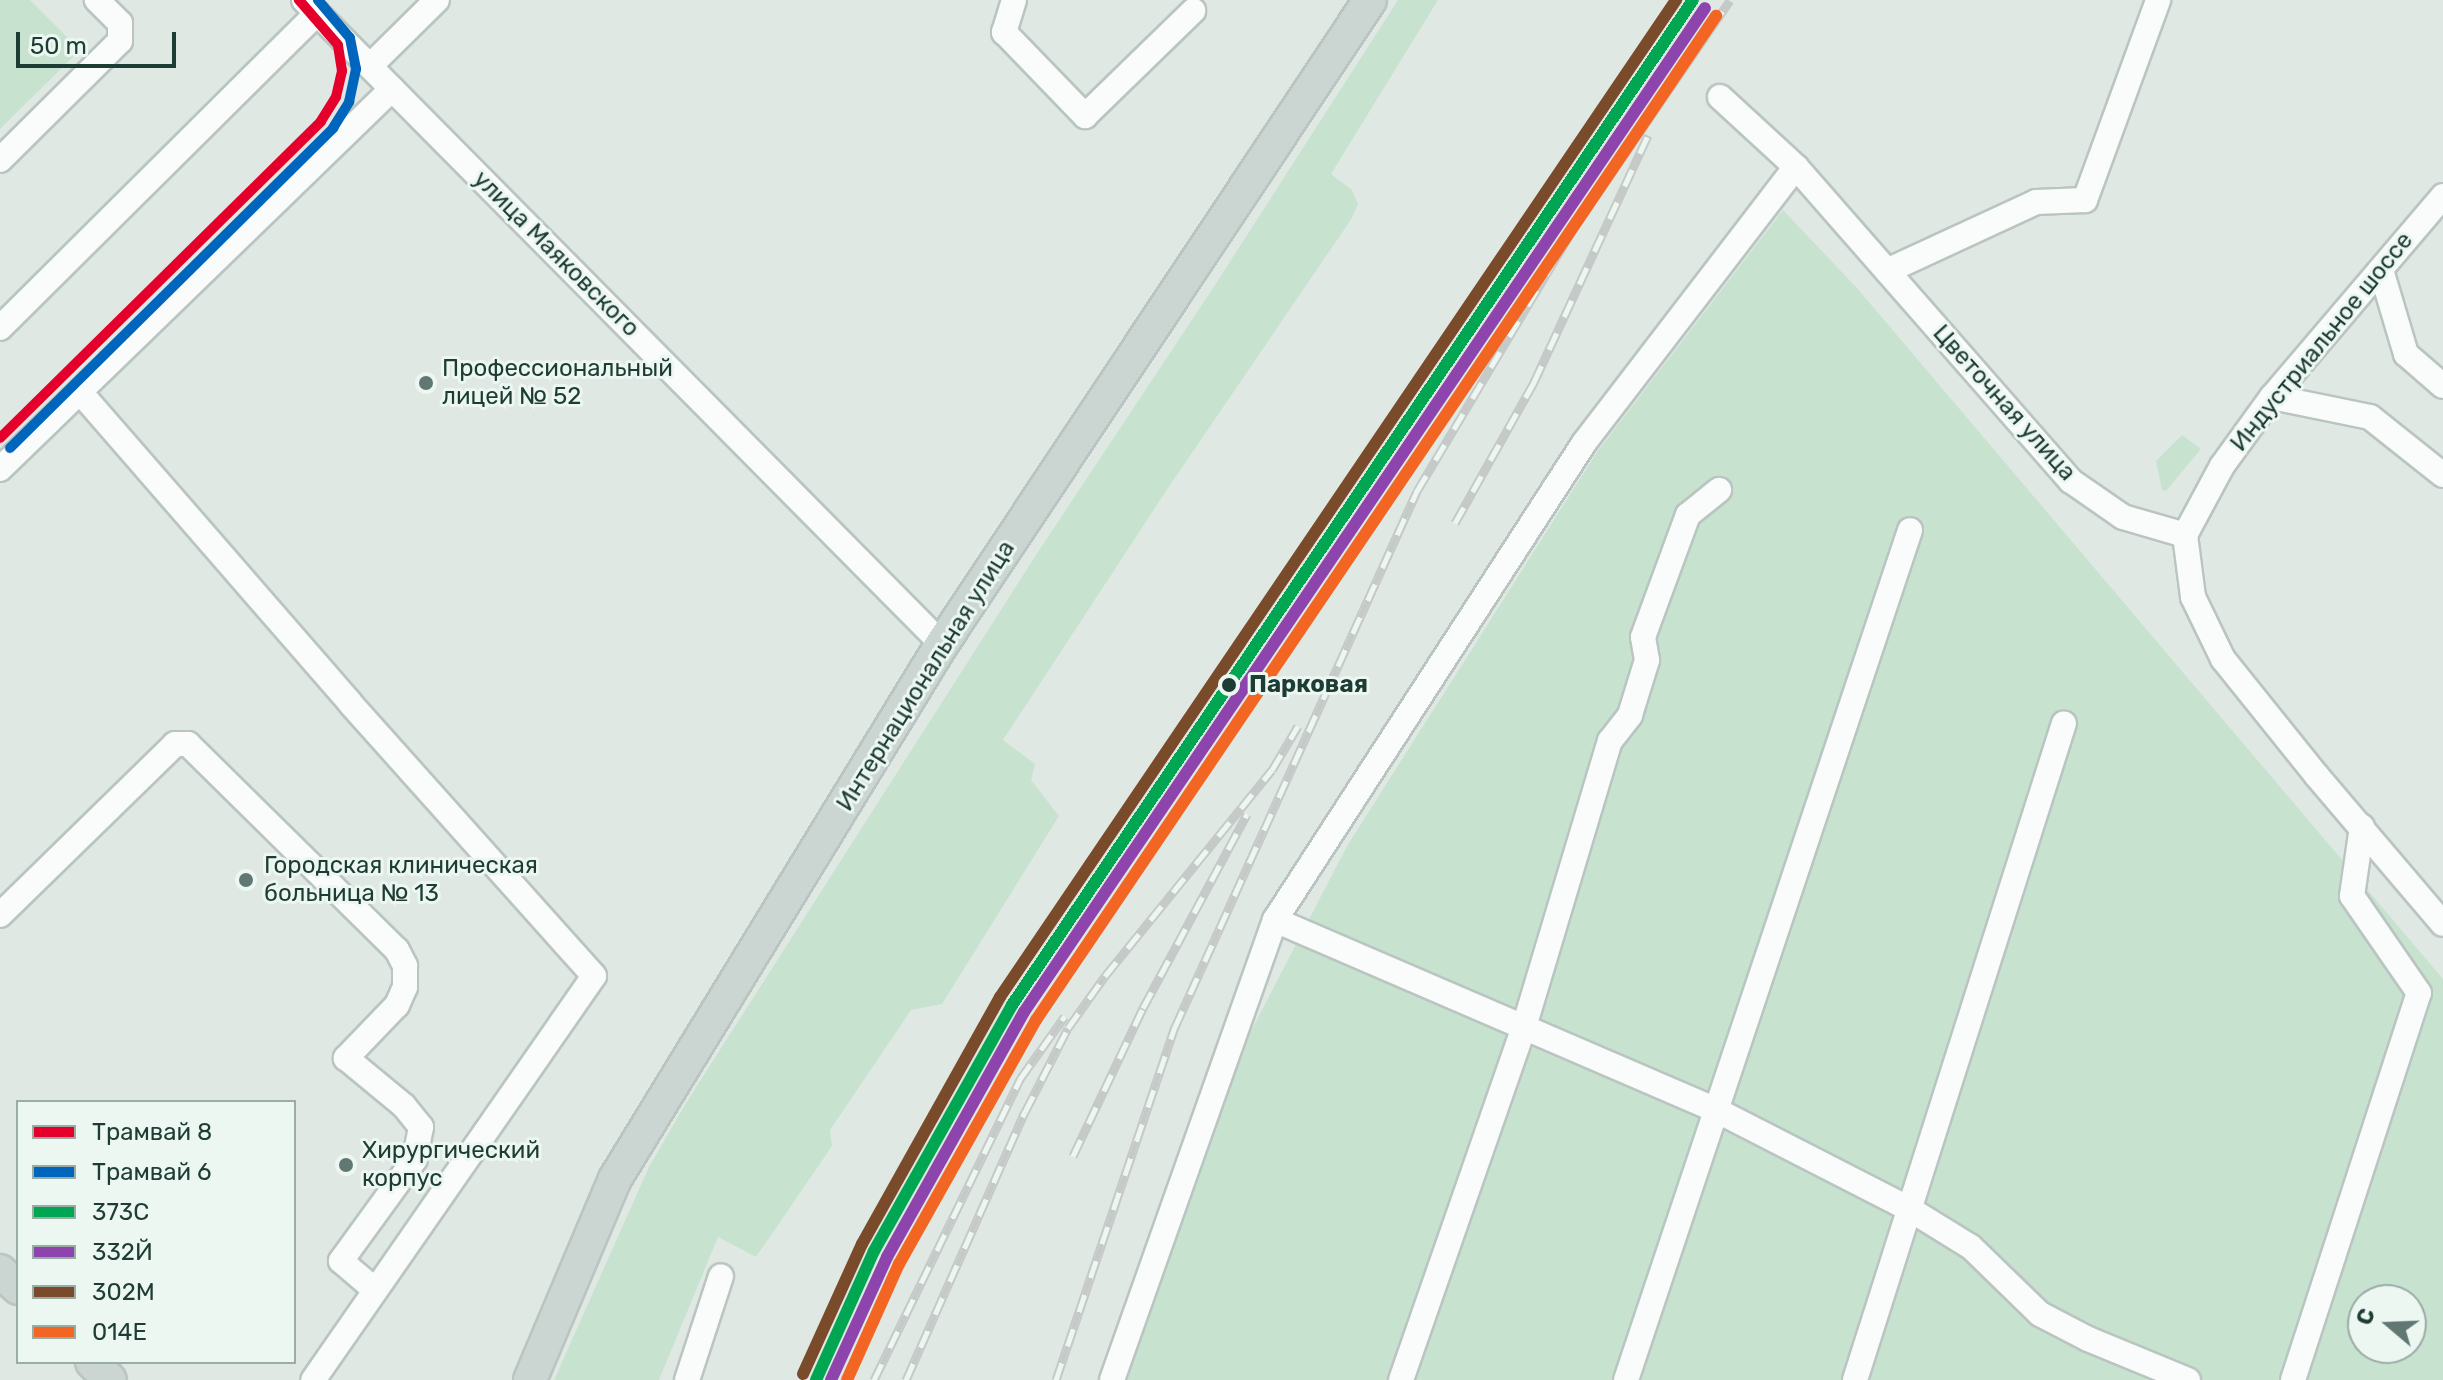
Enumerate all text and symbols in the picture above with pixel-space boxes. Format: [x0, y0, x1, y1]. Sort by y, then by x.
scale bar [20, 16, 180, 66]
text: 50 m [30, 32, 87, 60]
street label: улица Маяковского [467, 165, 645, 343]
street label: Индустриальное шоссе [2225, 227, 2419, 457]
street label: Цветочная улица [1927, 319, 2081, 487]
place label: Профессиональный лицей № 52 [442, 355, 673, 411]
marker: Профессиональный лицей № 52 [417, 374, 435, 392]
street label: Интернациональная улица [831, 536, 1021, 816]
place label: Парковая [1249, 671, 1368, 699]
marker: Парковая [1216, 672, 1242, 698]
place label: Городская клиническая больница № 13 [264, 852, 538, 908]
marker: Городская клиническая больница № 13 [235, 869, 257, 891]
legend [16, 1100, 296, 1364]
text: Трамвай 8 [92, 1118, 212, 1146]
place label: Хирургический корпус [362, 1137, 540, 1193]
marker: Хирургический корпус [337, 1156, 355, 1174]
text: Трамвай 6 [92, 1158, 212, 1186]
text: 373C [92, 1198, 149, 1226]
text: 332Й [92, 1238, 153, 1266]
text: 302М [92, 1278, 155, 1306]
north arrow [2347, 1284, 2427, 1364]
text: С [2350, 1305, 2381, 1328]
text: 014Е [92, 1318, 147, 1346]

